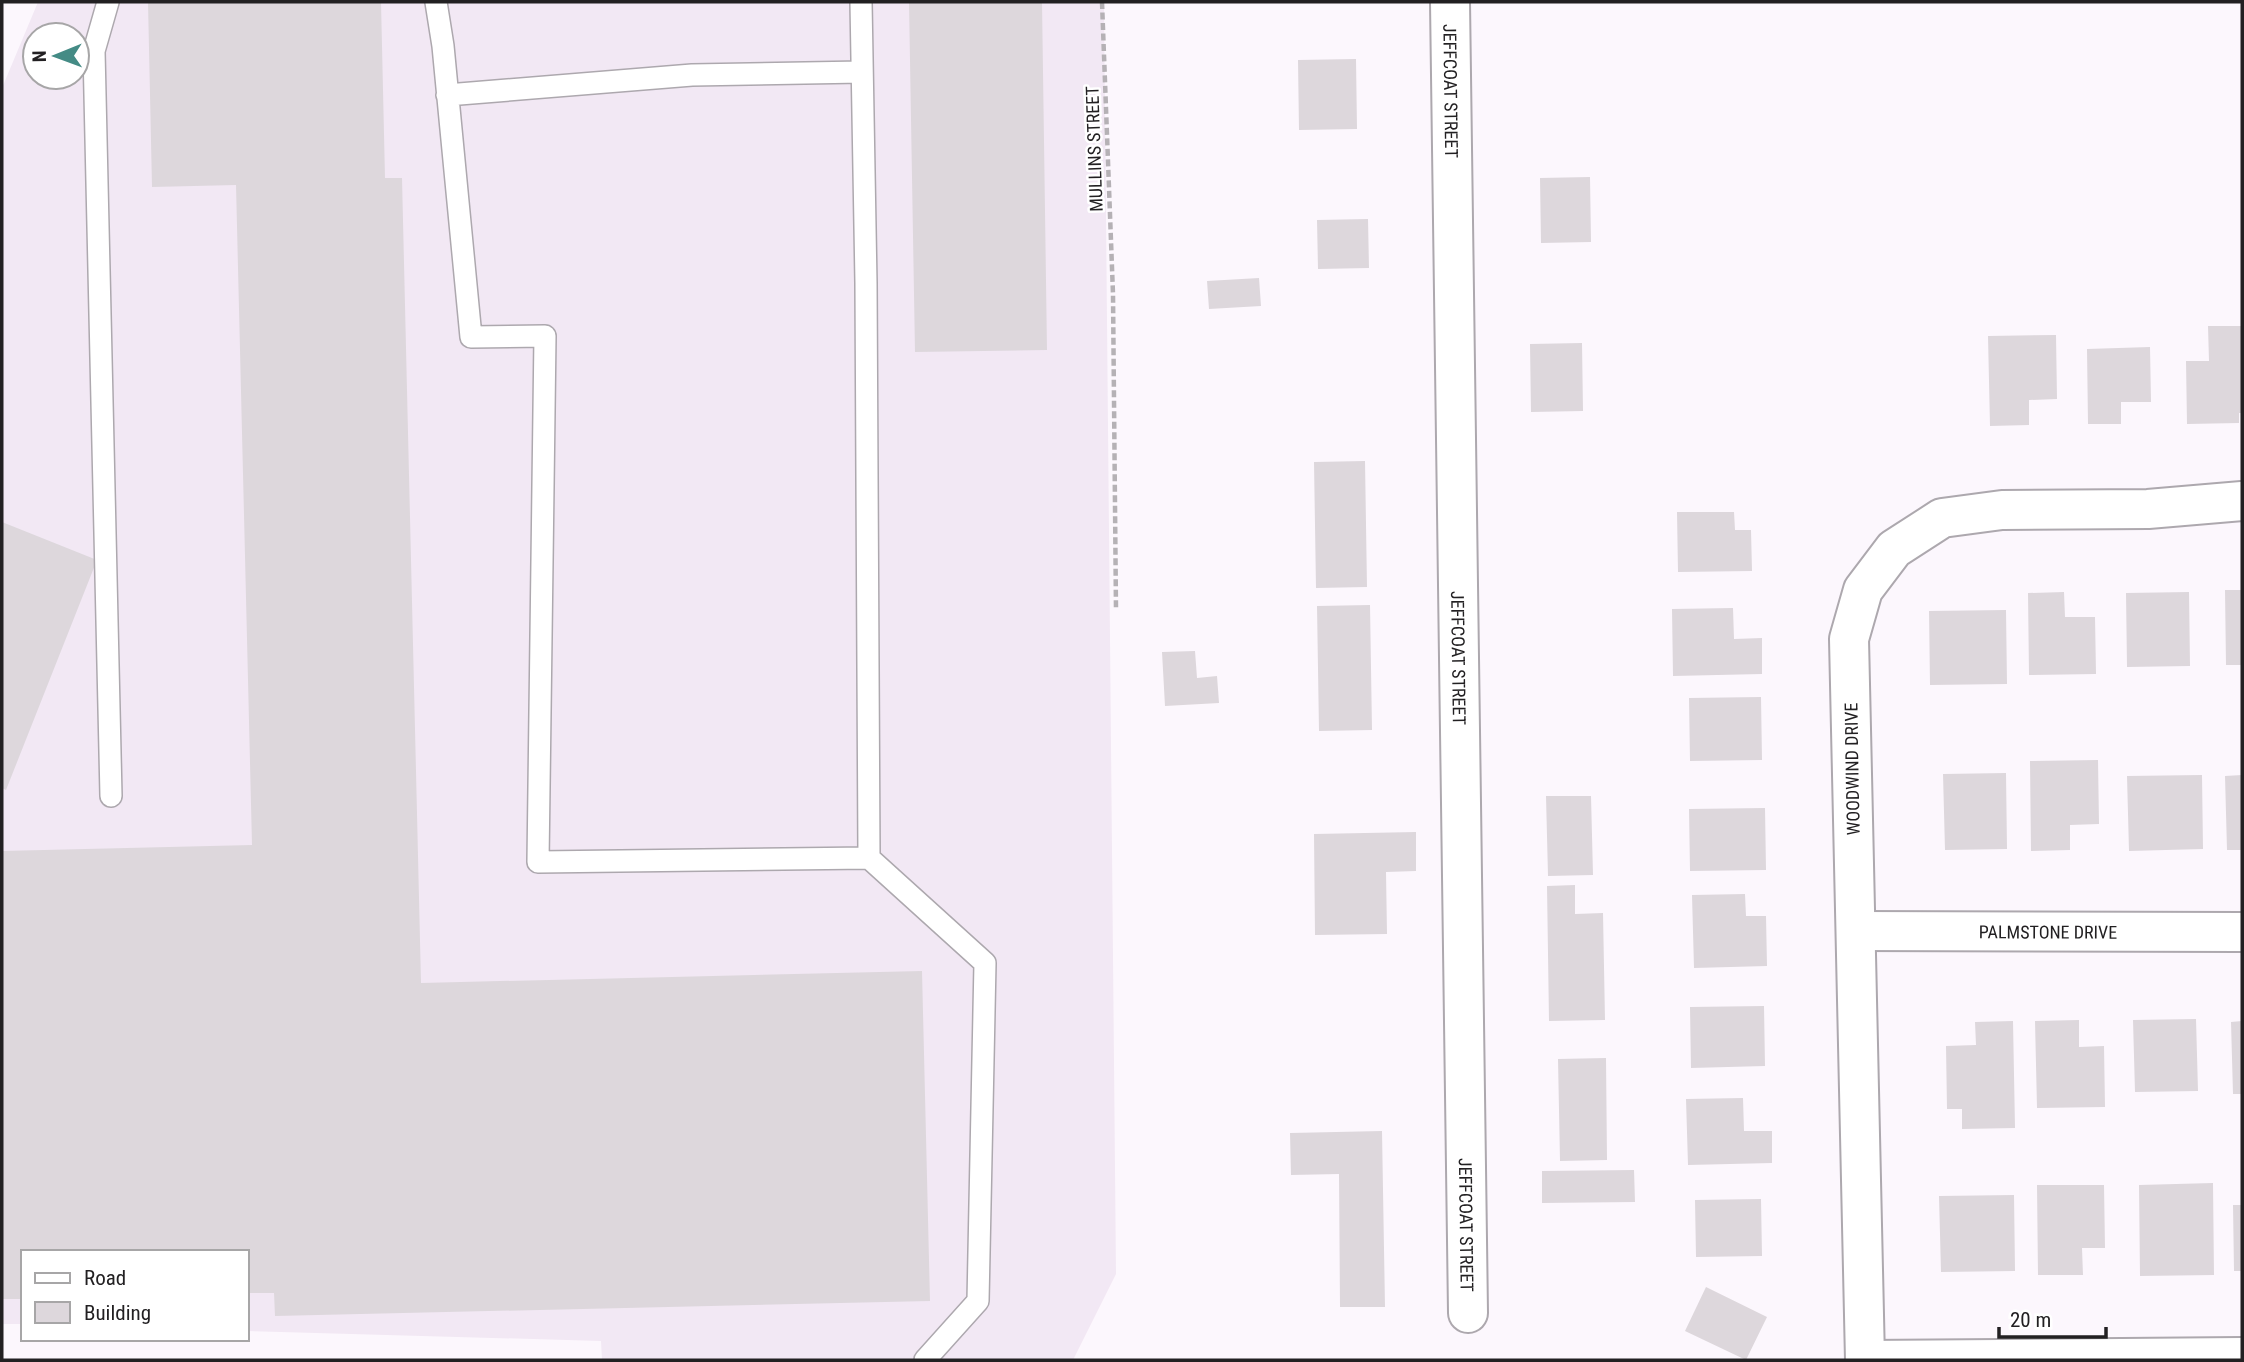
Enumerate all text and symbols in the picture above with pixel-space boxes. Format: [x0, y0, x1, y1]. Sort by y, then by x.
north arrow [21, 21, 91, 91]
street label: JEFFCOAT STREET [1440, 24, 1463, 158]
text: N [28, 50, 51, 62]
street label: MULLINS STREET [1081, 86, 1107, 212]
street label: JEFFCOAT STREET [1448, 591, 1470, 725]
street label: WOODWIND DRIVE [1840, 702, 1864, 836]
street label: PALMSTONE DRIVE [1979, 921, 2117, 942]
street label: JEFFCOAT STREET [1455, 1158, 1478, 1292]
legend [21, 1250, 248, 1341]
text: Road [84, 1266, 126, 1290]
scale bar [1999, 1296, 2106, 1340]
text: Building [84, 1301, 151, 1325]
text: 20 m [2010, 1308, 2051, 1332]

